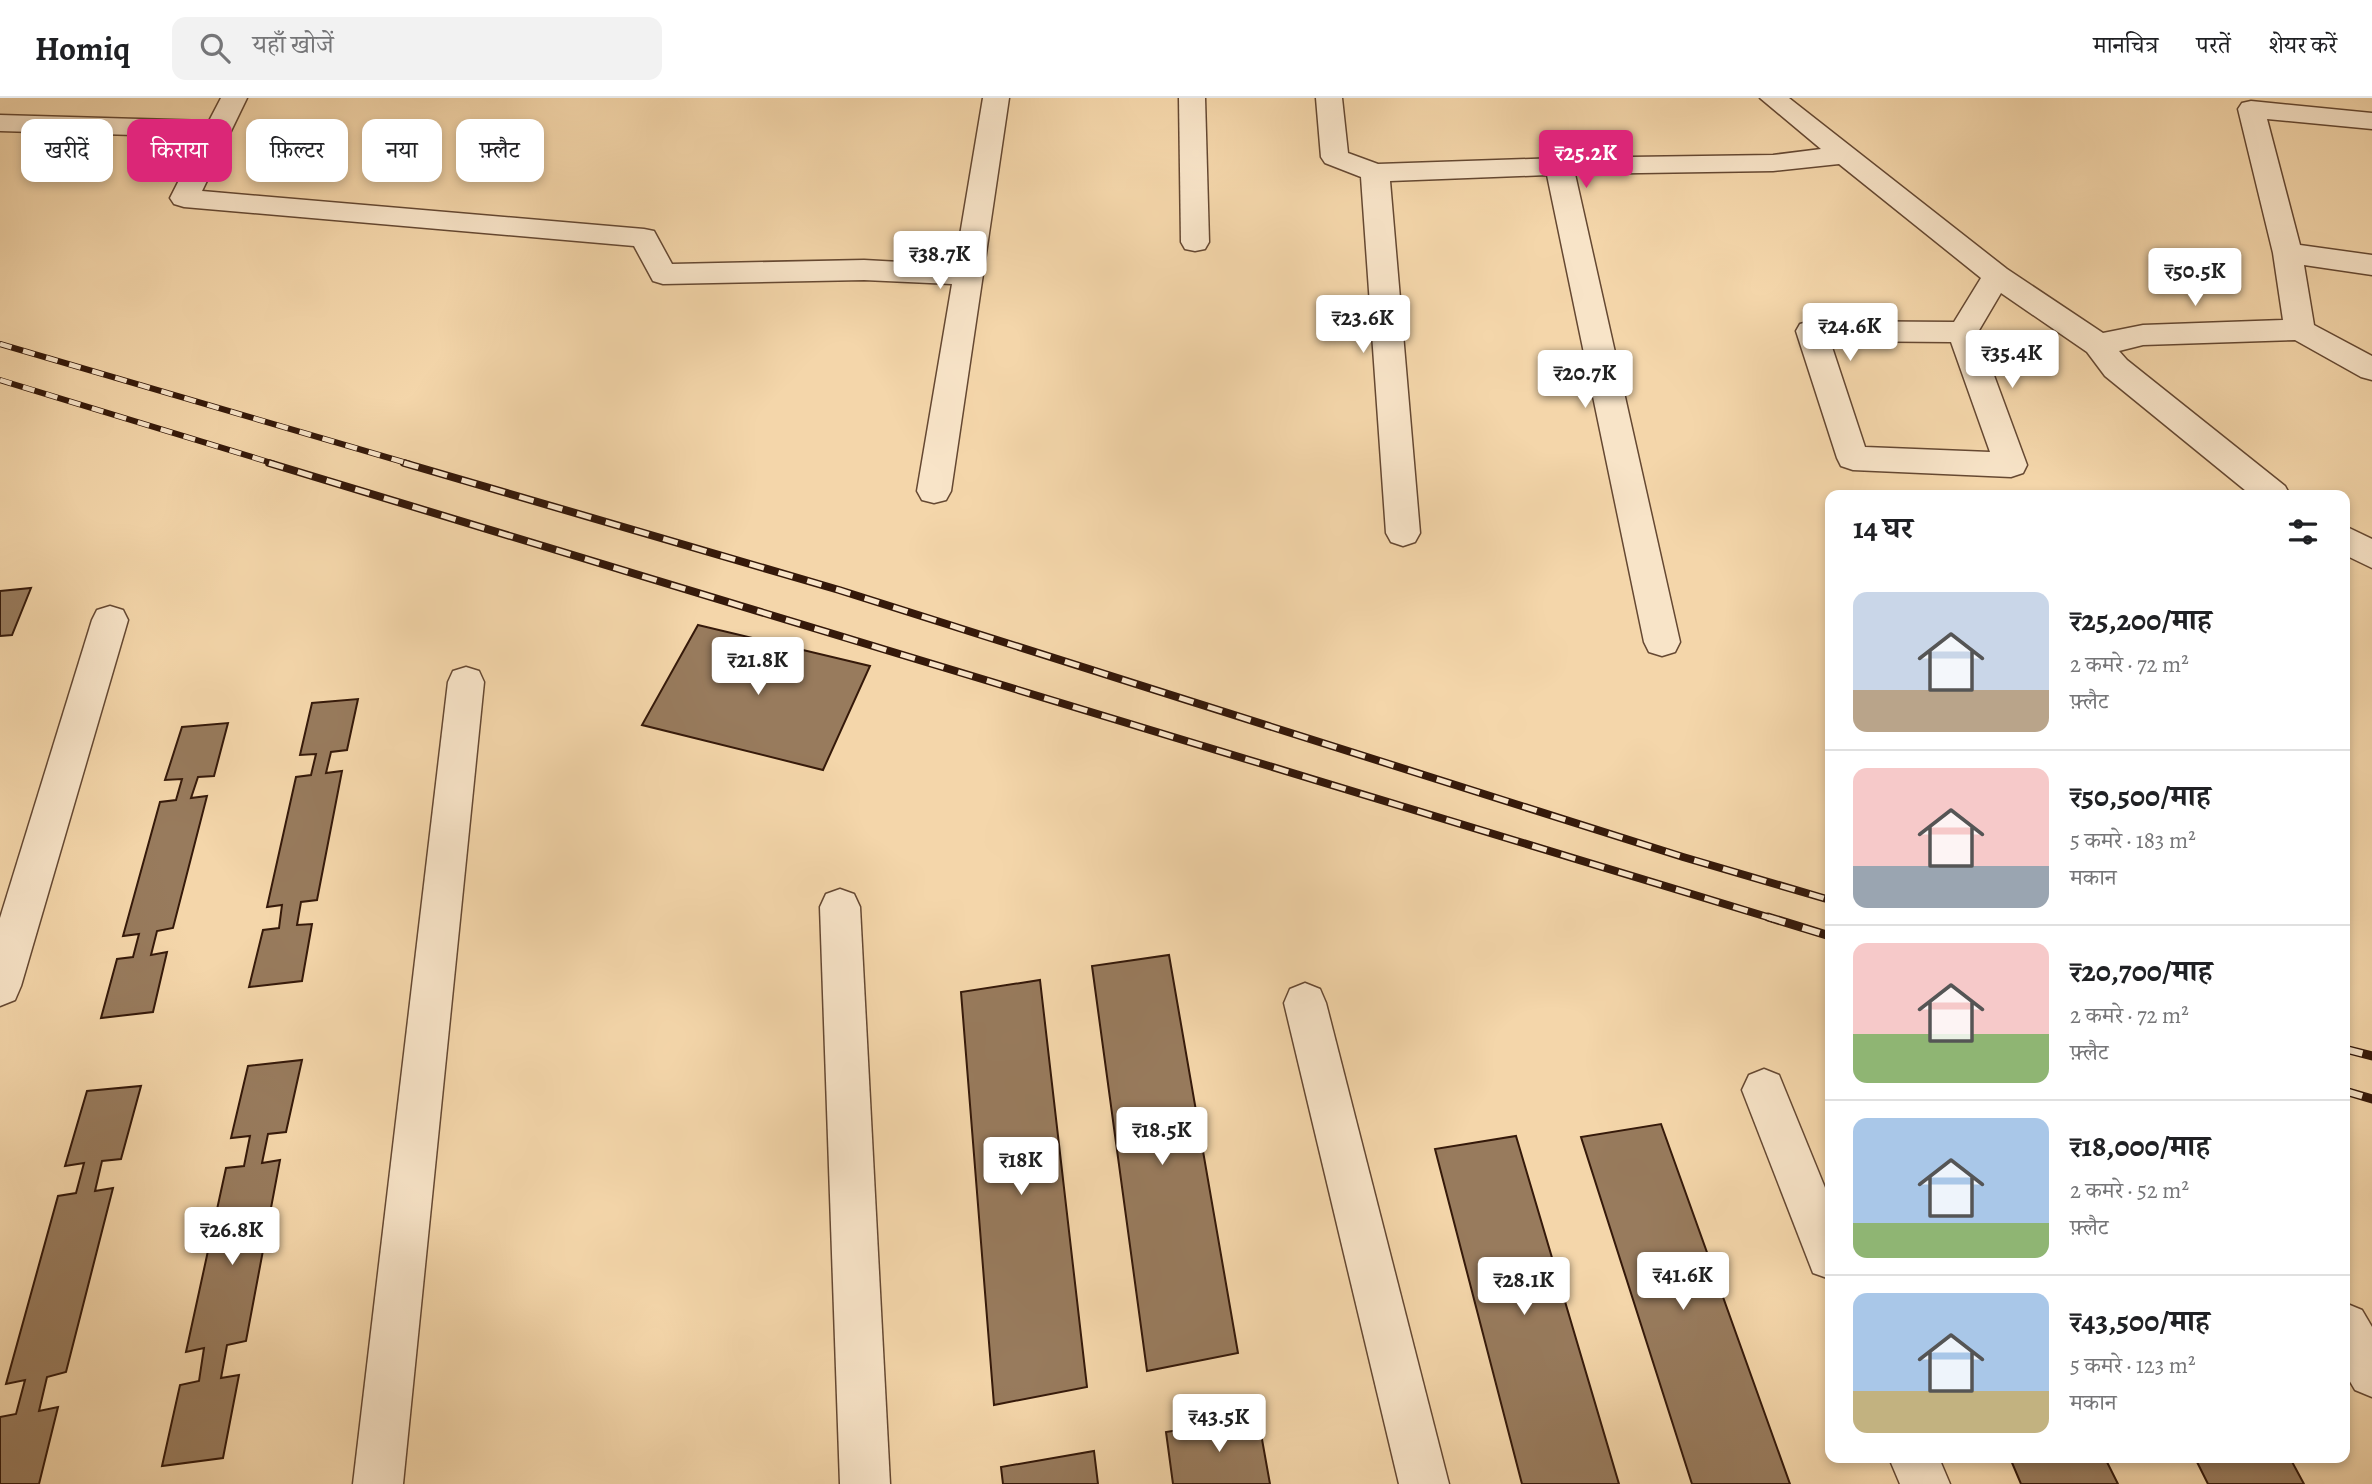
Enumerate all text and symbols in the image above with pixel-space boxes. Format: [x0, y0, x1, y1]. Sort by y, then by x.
search box [172, 17, 662, 80]
text: Homiq [35, 26, 130, 71]
text: यहाँ खोजें [252, 27, 334, 62]
icon: search [196, 29, 234, 67]
text: मानचित्र [2093, 29, 2158, 61]
text: परतें [2196, 29, 2231, 61]
text: शेयर करें [2269, 29, 2337, 61]
chip: खरीदें [21, 119, 113, 182]
chip: किराया [127, 119, 232, 182]
chip: फ़िल्टर [246, 119, 348, 182]
chip: नया [362, 119, 442, 182]
chip: फ़्लैट [456, 119, 544, 182]
pin: ₹25.2K [1529, 130, 1643, 190]
text: ₹25.2K [1555, 137, 1617, 168]
pin: ₹38.7K [883, 232, 997, 291]
text: ₹38.7K [910, 238, 970, 269]
pin: ₹50.5K [2138, 248, 2252, 308]
text: ₹50.5K [2164, 255, 2226, 286]
pin: ₹23.6K [1306, 296, 1420, 355]
text: ₹23.6K [1332, 302, 1394, 333]
pin: ₹24.6K [1793, 303, 1907, 363]
text: ₹24.6K [1819, 310, 1881, 341]
pin: ₹35.4K [1955, 330, 2069, 390]
text: ₹35.4K [1982, 337, 2042, 368]
pin: ₹20.7K [1528, 350, 1642, 410]
text: ₹20.7K [1554, 357, 1616, 388]
text: 14 घर [1853, 508, 1913, 548]
icon: filters [2284, 513, 2322, 551]
text: ₹25,200/माह [2070, 600, 2212, 640]
icon: home [1909, 620, 1993, 704]
pin: ₹21.8K [701, 638, 815, 697]
text: ₹21.8K [728, 644, 788, 675]
text: 2 कमरे · 72 m² [2070, 649, 2189, 680]
text: फ़्लैट [2070, 686, 2108, 717]
text: ₹50,500/माह [2070, 776, 2211, 816]
icon: home [1909, 796, 1993, 880]
text: 5 कमरे · 183 m² [2070, 825, 2196, 856]
text: मकान [2070, 862, 2117, 893]
text: ₹20,700/माह [2070, 951, 2212, 991]
icon: home [1909, 971, 1993, 1055]
text: 2 कमरे · 72 m² [2070, 1000, 2189, 1031]
text: फ़्लैट [2070, 1037, 2108, 1068]
pin: ₹18.5K [1105, 1108, 1219, 1167]
text: ₹18.5K [1132, 1114, 1192, 1145]
text: ₹18,000/माह [2070, 1126, 2210, 1166]
pin: ₹18K [980, 1138, 1062, 1197]
text: ₹18K [1000, 1144, 1043, 1175]
icon: home [1909, 1146, 1993, 1230]
text: 2 कमरे · 52 m² [2070, 1175, 2189, 1206]
pin: ₹26.8K [175, 1208, 289, 1267]
text: फ़्लैट [2070, 1212, 2108, 1243]
text: ₹26.8K [201, 1214, 263, 1245]
pin: ₹41.6K [1626, 1252, 1740, 1312]
pin: ₹28.1K [1467, 1258, 1581, 1317]
text: ₹41.6K [1653, 1259, 1713, 1290]
text: ₹28.1K [1494, 1264, 1554, 1295]
text: ₹43,500/माह [2070, 1301, 2210, 1341]
icon: home [1909, 1321, 1993, 1405]
text: 5 कमरे · 123 m² [2070, 1350, 2195, 1381]
text: मकान [2070, 1387, 2117, 1418]
pin: ₹43.5K [1162, 1394, 1276, 1454]
text: ₹43.5K [1189, 1401, 1249, 1432]

